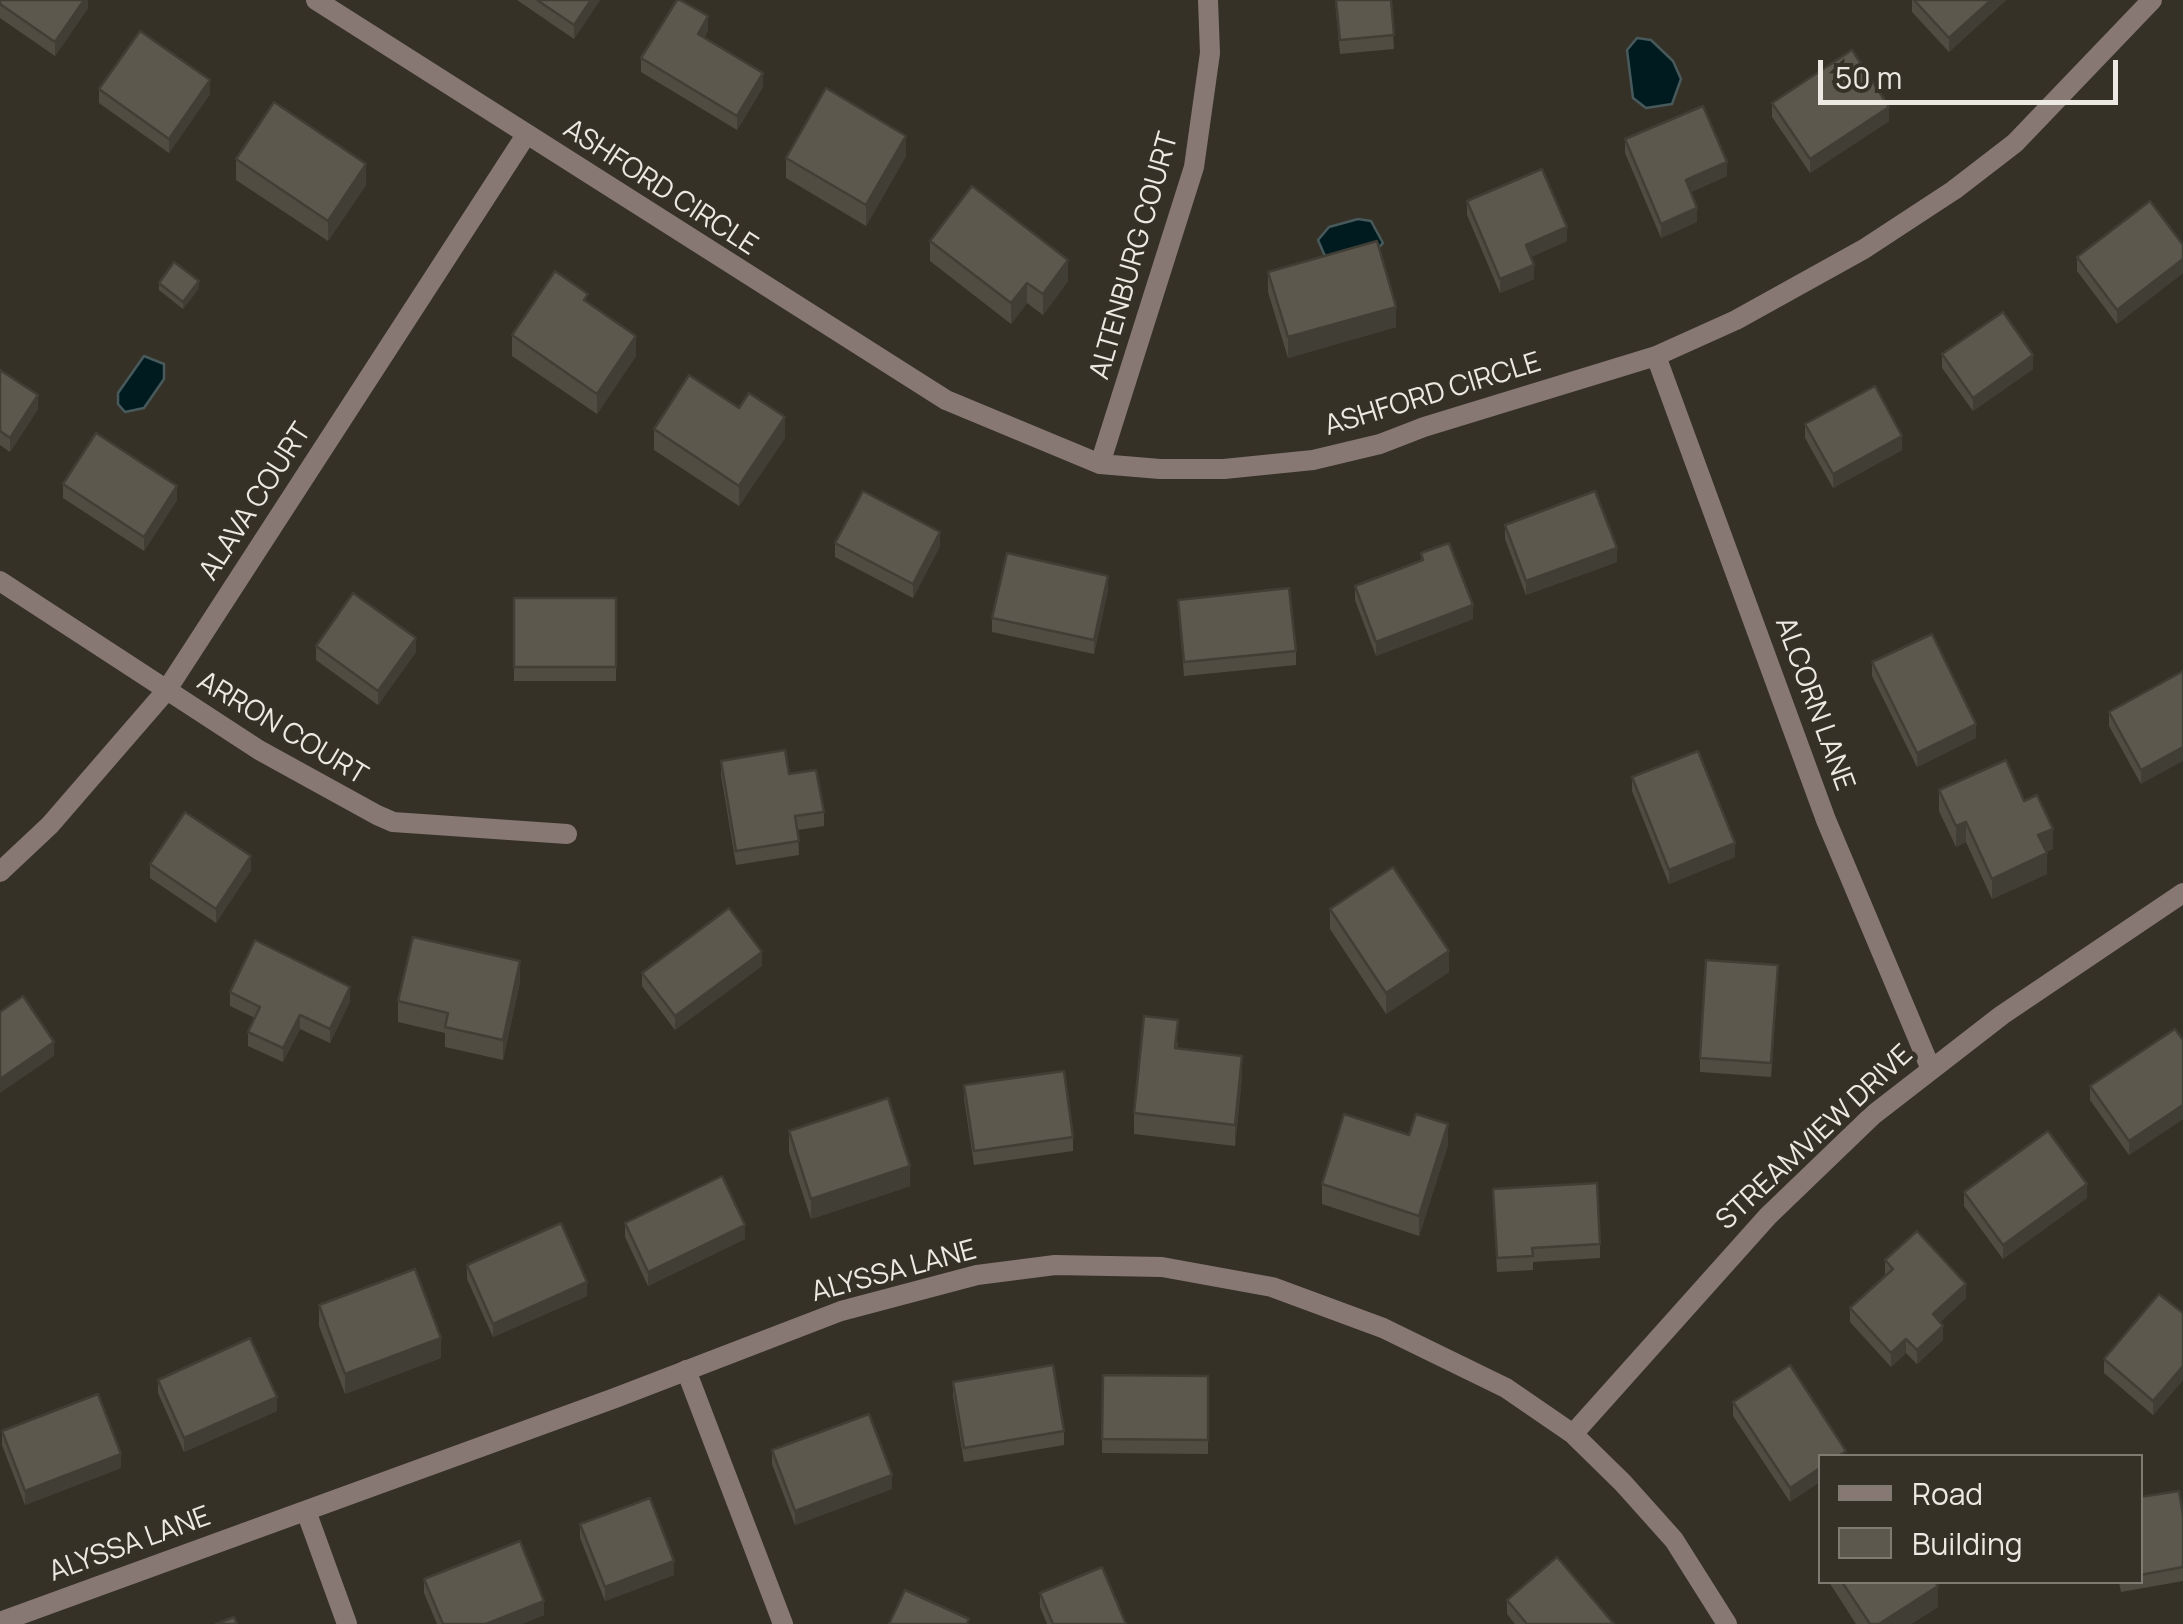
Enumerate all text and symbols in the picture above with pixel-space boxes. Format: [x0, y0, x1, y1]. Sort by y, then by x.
scale bar [1823, 40, 2123, 102]
text: 50 m [1835, 57, 1902, 98]
street label: ASHFORD CIRCLE [557, 113, 763, 263]
street label: ALTENBURG COURT [1084, 129, 1186, 383]
street label: ASHFORD CIRCLE [1321, 346, 1545, 444]
street label: ALAVA COURT [193, 417, 319, 587]
street label: ALCORN LANE [1767, 613, 1861, 795]
street label: ARRON COURT [191, 665, 373, 793]
street label: STREAMVIEW DRIVE [1710, 1038, 1920, 1238]
street label: ALYSSA LANE [808, 1234, 980, 1310]
legend [1818, 1454, 2143, 1584]
text: Road [1912, 1473, 1983, 1514]
street label: ALYSSA LANE [45, 1500, 215, 1590]
text: Building [1912, 1523, 2023, 1564]

